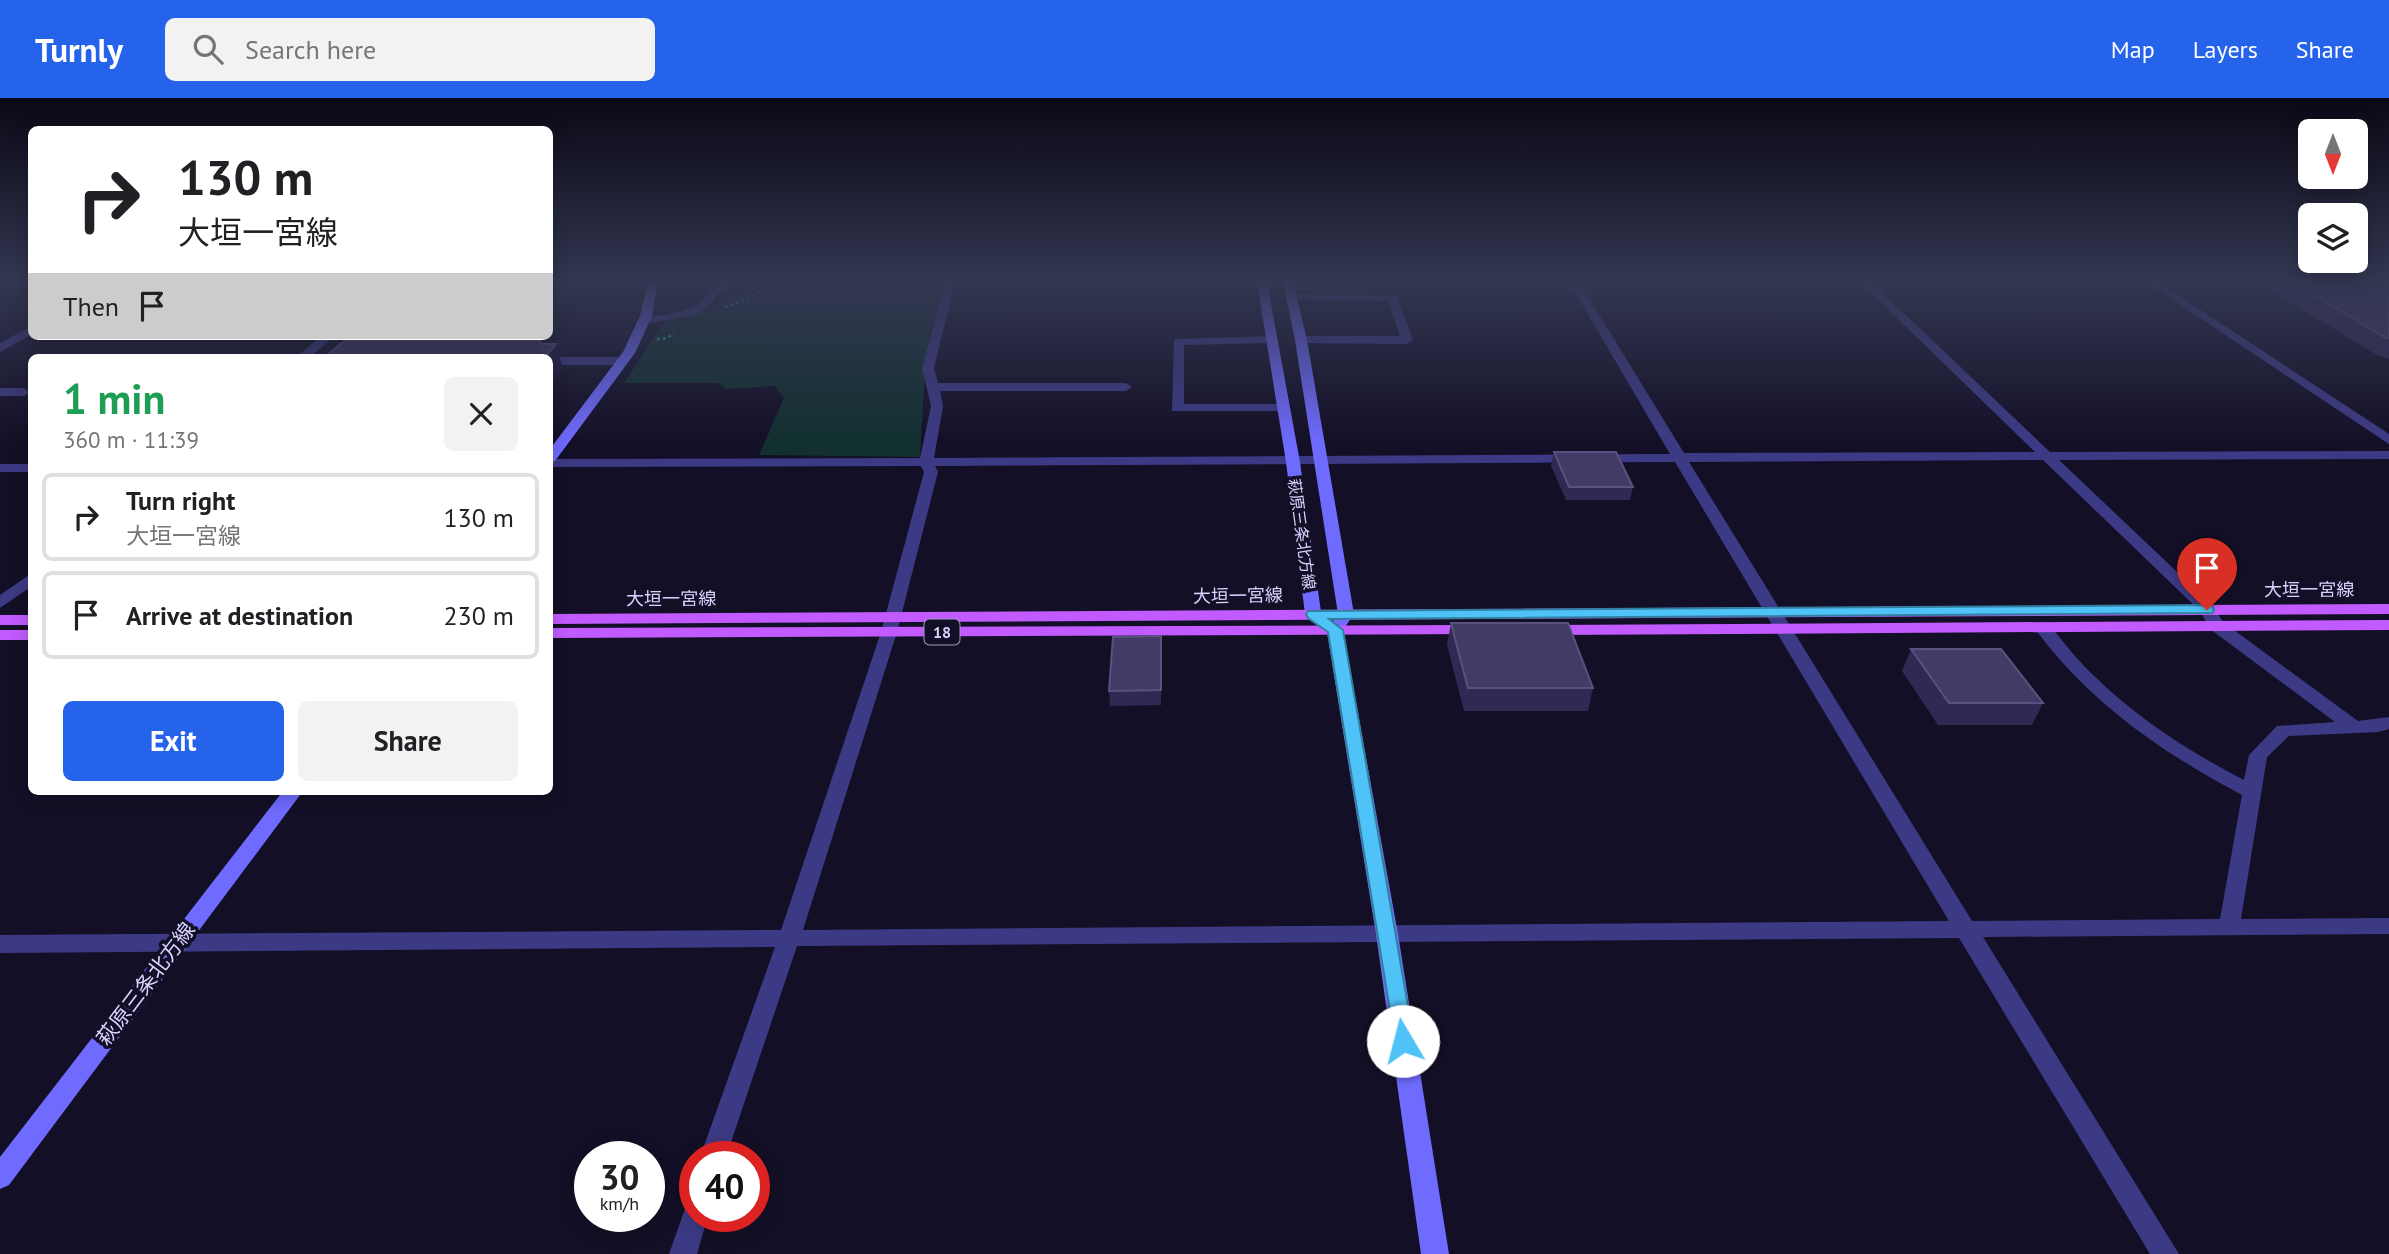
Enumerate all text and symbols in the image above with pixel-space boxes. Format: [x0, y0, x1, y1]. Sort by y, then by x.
search box [165, 18, 655, 81]
text: Turnly [35, 28, 123, 71]
icon: search [189, 30, 227, 68]
text: Search here [245, 33, 376, 66]
text: Map [2111, 34, 2155, 65]
text: Layers [2193, 34, 2258, 65]
text: Share [2296, 34, 2354, 65]
north arrow [2298, 119, 2368, 189]
map controls [2298, 119, 2368, 273]
text: 130 m [178, 145, 313, 209]
icon: right [63, 154, 154, 245]
button: layers [2298, 203, 2368, 273]
text: 大垣一宮線 [178, 211, 338, 253]
icon: arrive [133, 287, 171, 325]
text: Then [63, 290, 119, 323]
text: 1 min [63, 371, 165, 426]
button: close [444, 377, 518, 451]
text: 360 m · 11:39 [63, 425, 199, 454]
street label: 萩原三条北方線 [1284, 477, 1320, 591]
text: Turn right [126, 484, 235, 517]
icon: right [67, 498, 105, 536]
text: 130 m [443, 501, 514, 534]
text: 大垣一宮線 [126, 521, 241, 550]
pin [2177, 538, 2237, 610]
icon: arrive [2188, 549, 2226, 587]
street label: 大垣一宮線 [2264, 578, 2354, 601]
street label: 大垣一宮線 [1193, 583, 1283, 608]
street label: 大垣一宮線 [626, 587, 716, 610]
icon: arrive [67, 596, 105, 634]
text: Arrive at destination [126, 599, 353, 632]
text: 230 m [443, 599, 514, 632]
road number: 18 [925, 620, 960, 645]
button: Exit [63, 701, 284, 781]
button: Share [298, 701, 518, 781]
street label: 萩原三条北方線 [91, 917, 201, 1051]
position arrow [1366, 1004, 1440, 1078]
speed limit sign: 40 [679, 1141, 770, 1232]
text: 30 [600, 1154, 639, 1200]
text: km/h [600, 1192, 639, 1215]

